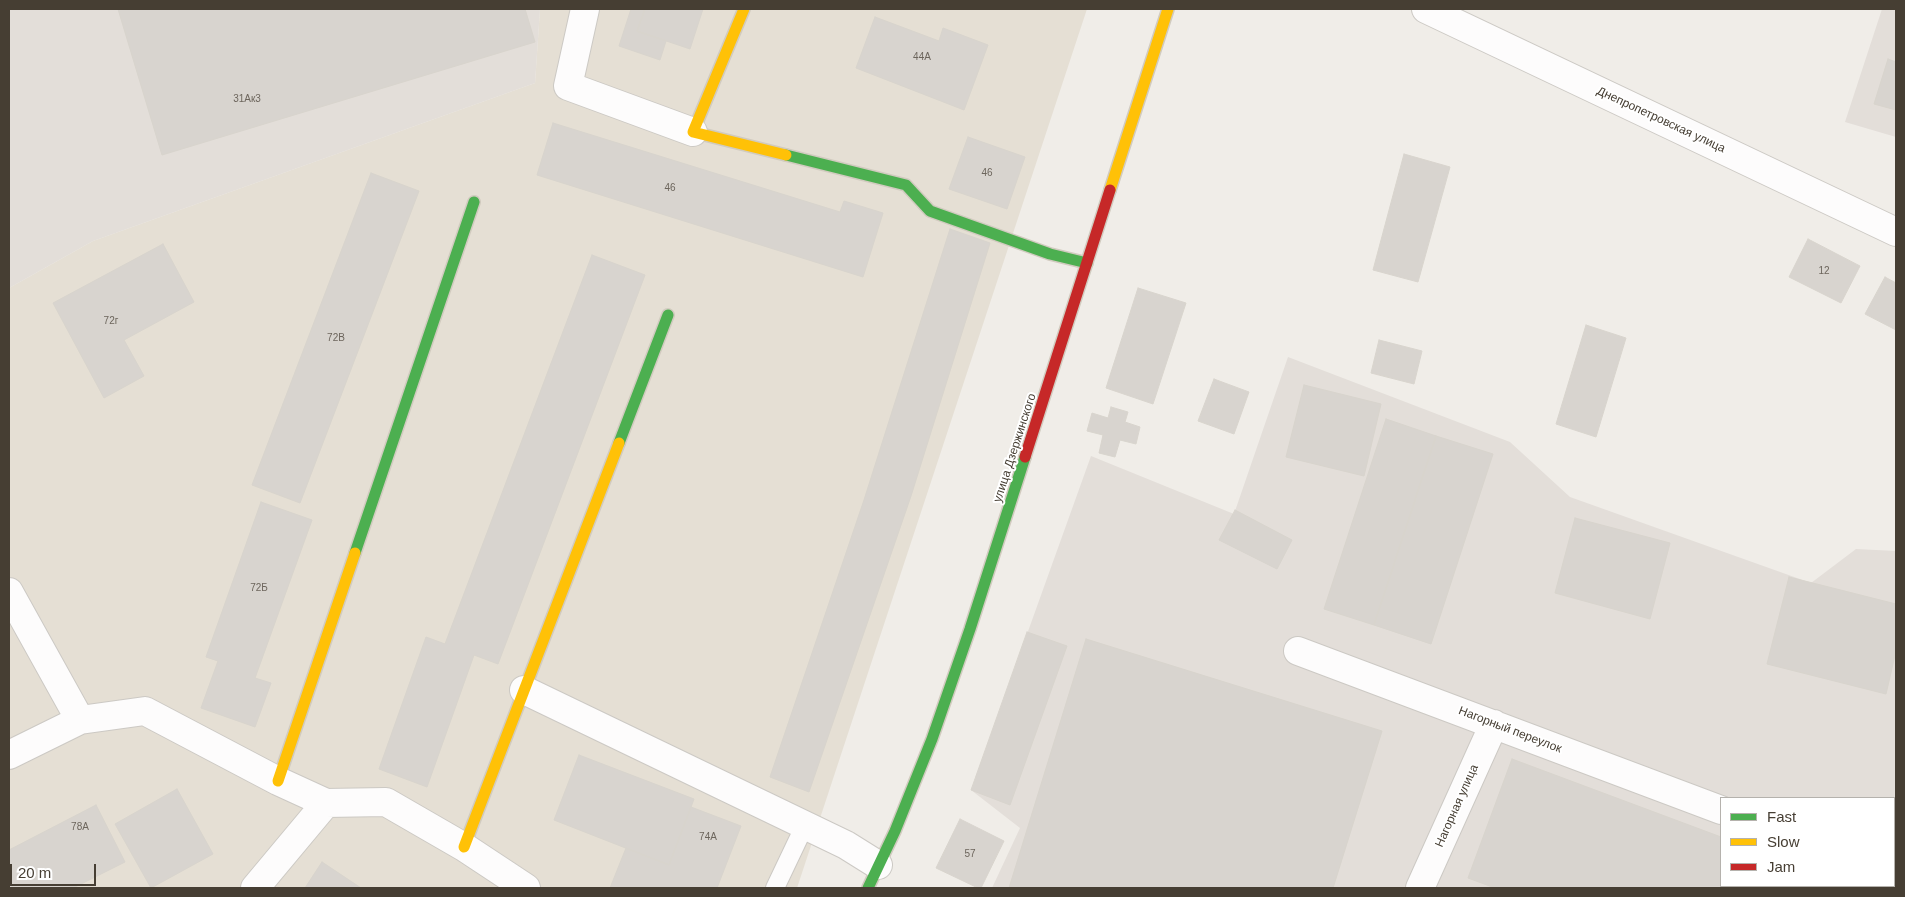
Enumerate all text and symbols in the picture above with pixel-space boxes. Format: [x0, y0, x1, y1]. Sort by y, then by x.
house number: 44А [913, 51, 931, 63]
street label: Днепропетровская улица [1594, 84, 1728, 156]
house number: 31Ак3 [233, 93, 261, 105]
house number: 46 [981, 167, 993, 179]
house number: 46 [664, 182, 676, 194]
house number: 12 [1818, 265, 1830, 277]
house number: 72г [104, 315, 118, 327]
house number: 72В [327, 332, 345, 344]
street label: улица Дзержинского [991, 392, 1039, 504]
house number: 72Б [250, 582, 268, 594]
street label: Нагорный переулок [1456, 704, 1564, 756]
street label: Нагорная улица [1432, 762, 1482, 850]
legend [1720, 797, 1895, 887]
text: Fast [1767, 808, 1796, 825]
house number: 78А [71, 821, 89, 833]
house number: 74А [699, 831, 717, 843]
text: Slow [1767, 833, 1800, 850]
house number: 57 [964, 848, 976, 860]
scale bar [12, 854, 99, 886]
text: Jam [1767, 858, 1795, 875]
text: 20 m [18, 864, 51, 881]

